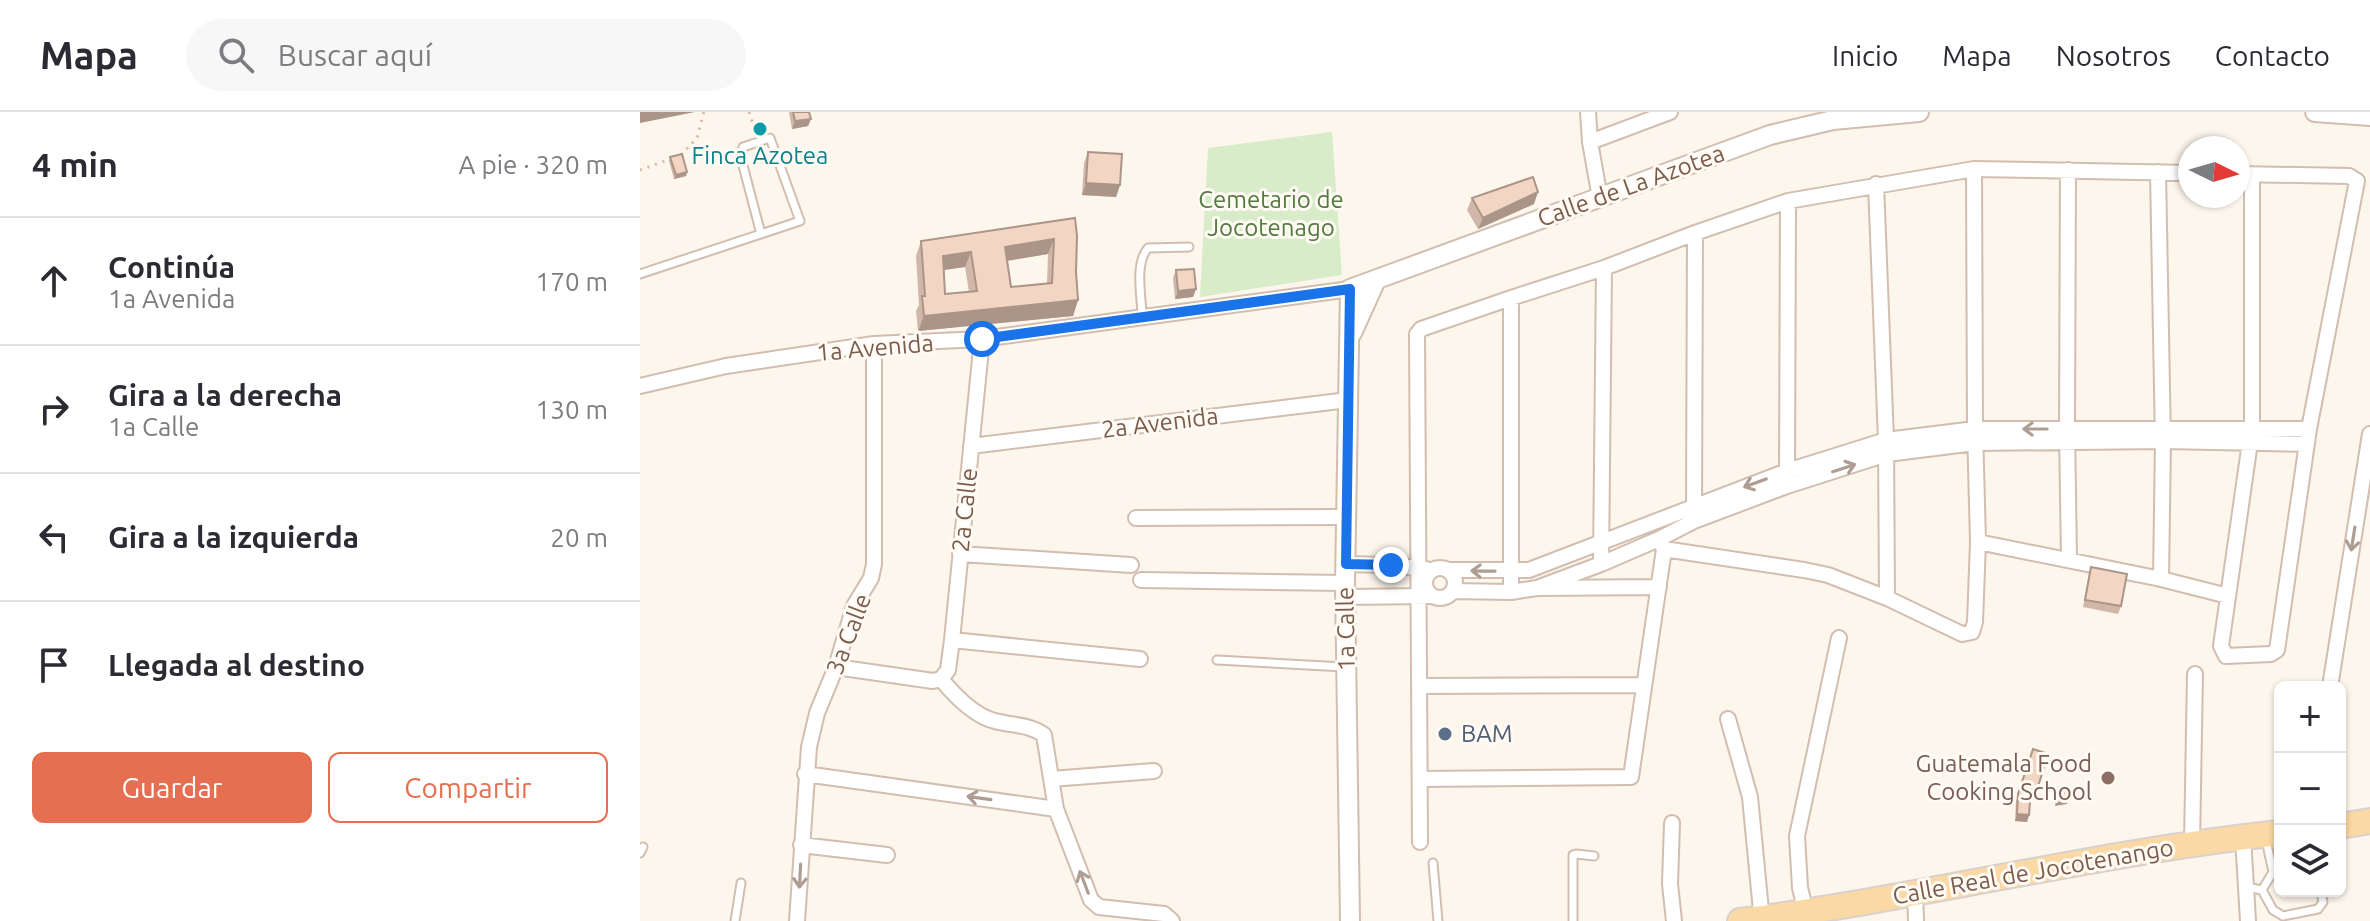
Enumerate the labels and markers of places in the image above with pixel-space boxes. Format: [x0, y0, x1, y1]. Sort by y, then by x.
marker: Finca Azotea [751, 120, 769, 138]
place label: Finca Azotea [692, 142, 828, 169]
place label: BAM [1461, 720, 1513, 747]
marker: BAM [1436, 725, 1454, 743]
place label: Guatemala Food Cooking School [1915, 750, 2092, 805]
marker: Guatemala Food Cooking School [2099, 769, 2117, 787]

